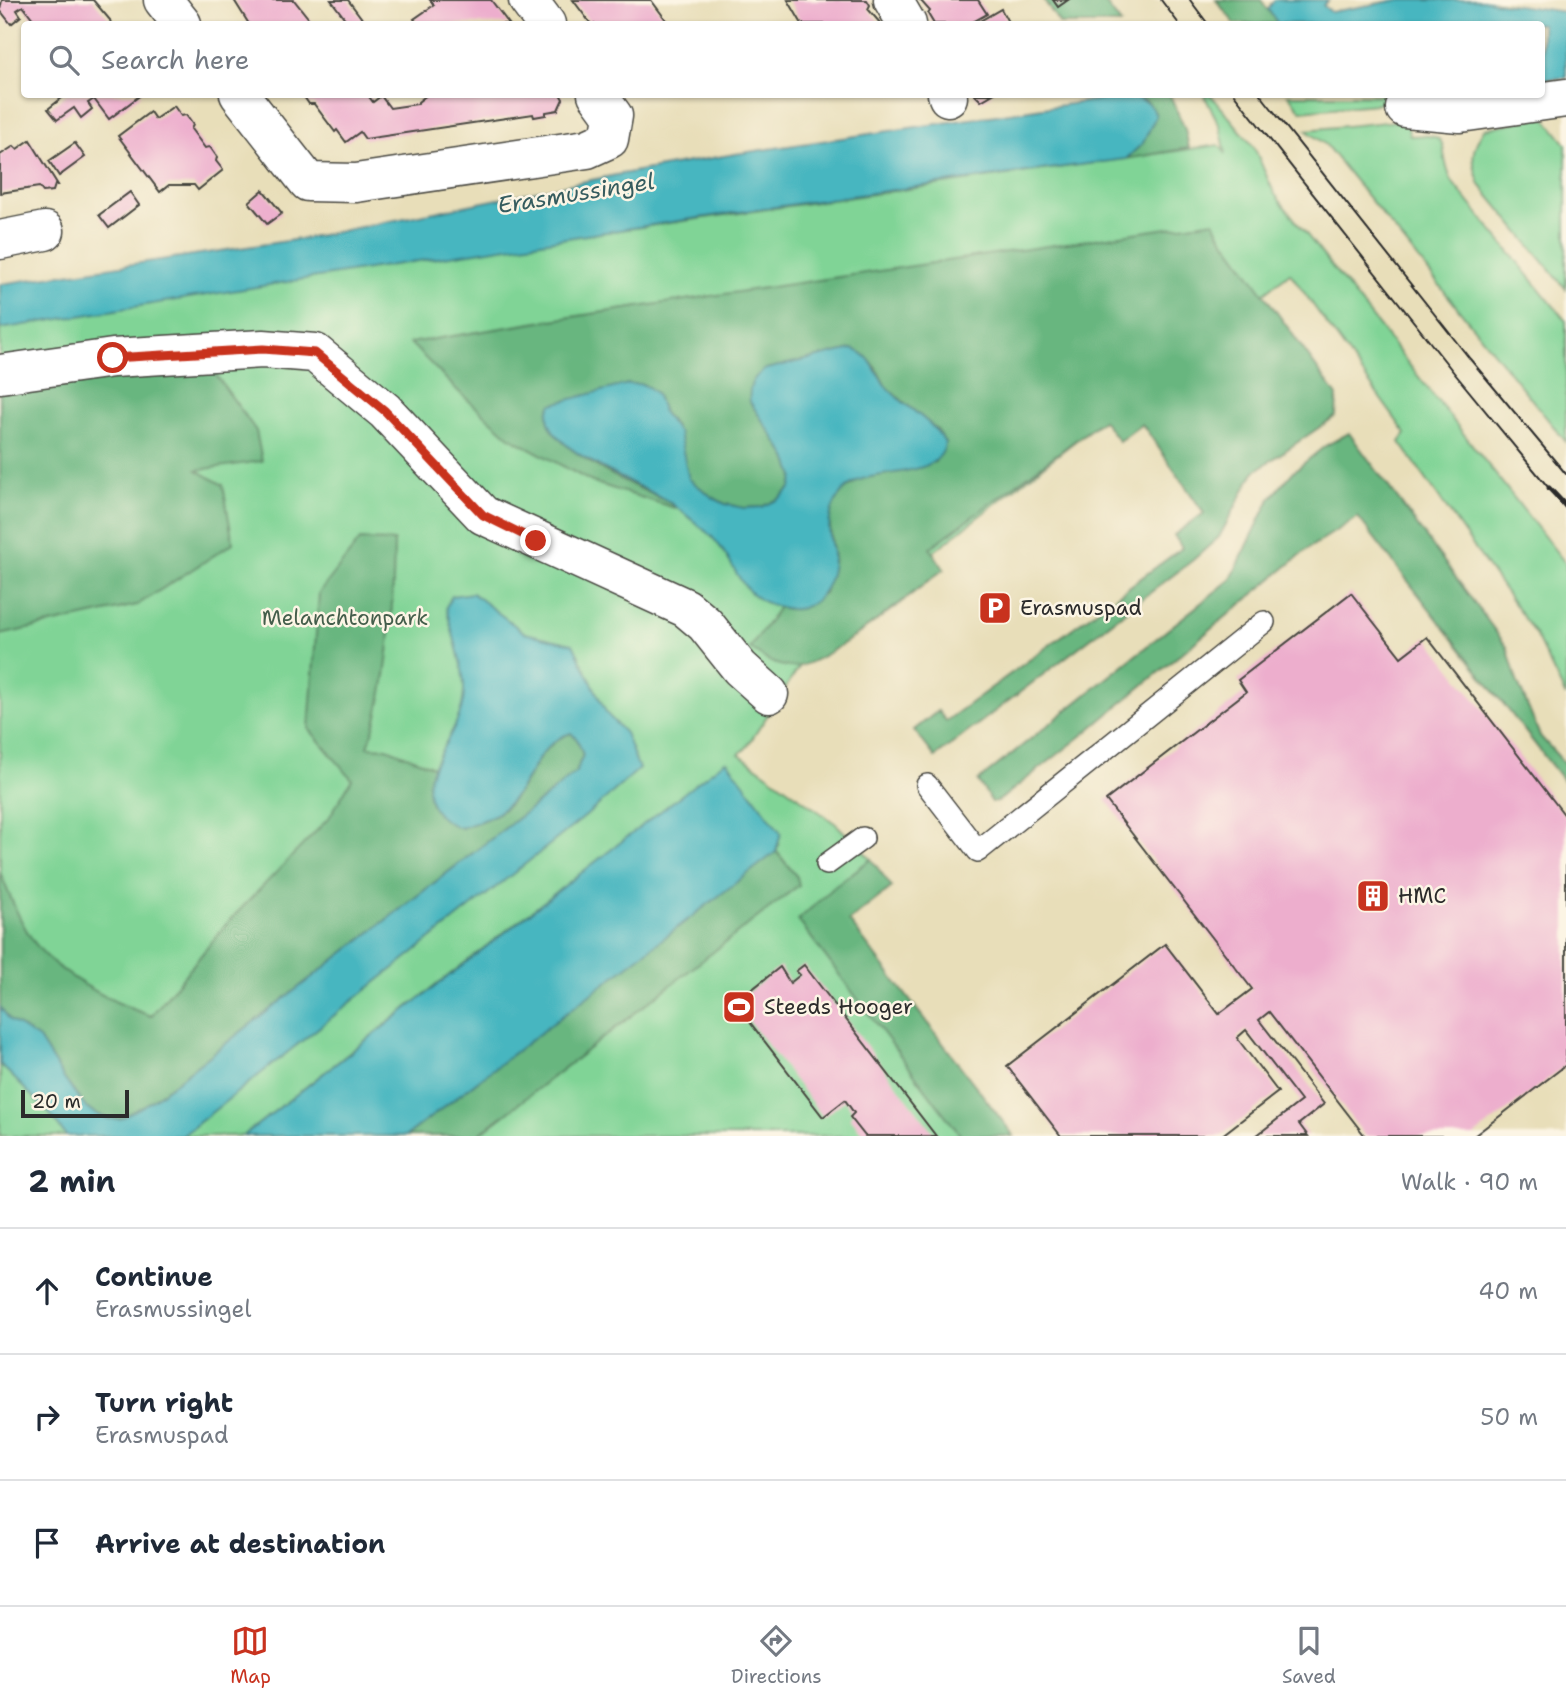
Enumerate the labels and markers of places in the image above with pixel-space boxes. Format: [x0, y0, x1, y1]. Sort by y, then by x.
parking icon: Erasmuspad [976, 589, 1014, 627]
place label: Erasmuspad [1020, 594, 1142, 622]
building icon: HMC [1354, 877, 1392, 915]
place label: HMC [1398, 882, 1446, 910]
sports icon: Steeds Hooger [720, 988, 758, 1026]
place label: Steeds Hooger [764, 993, 913, 1021]

